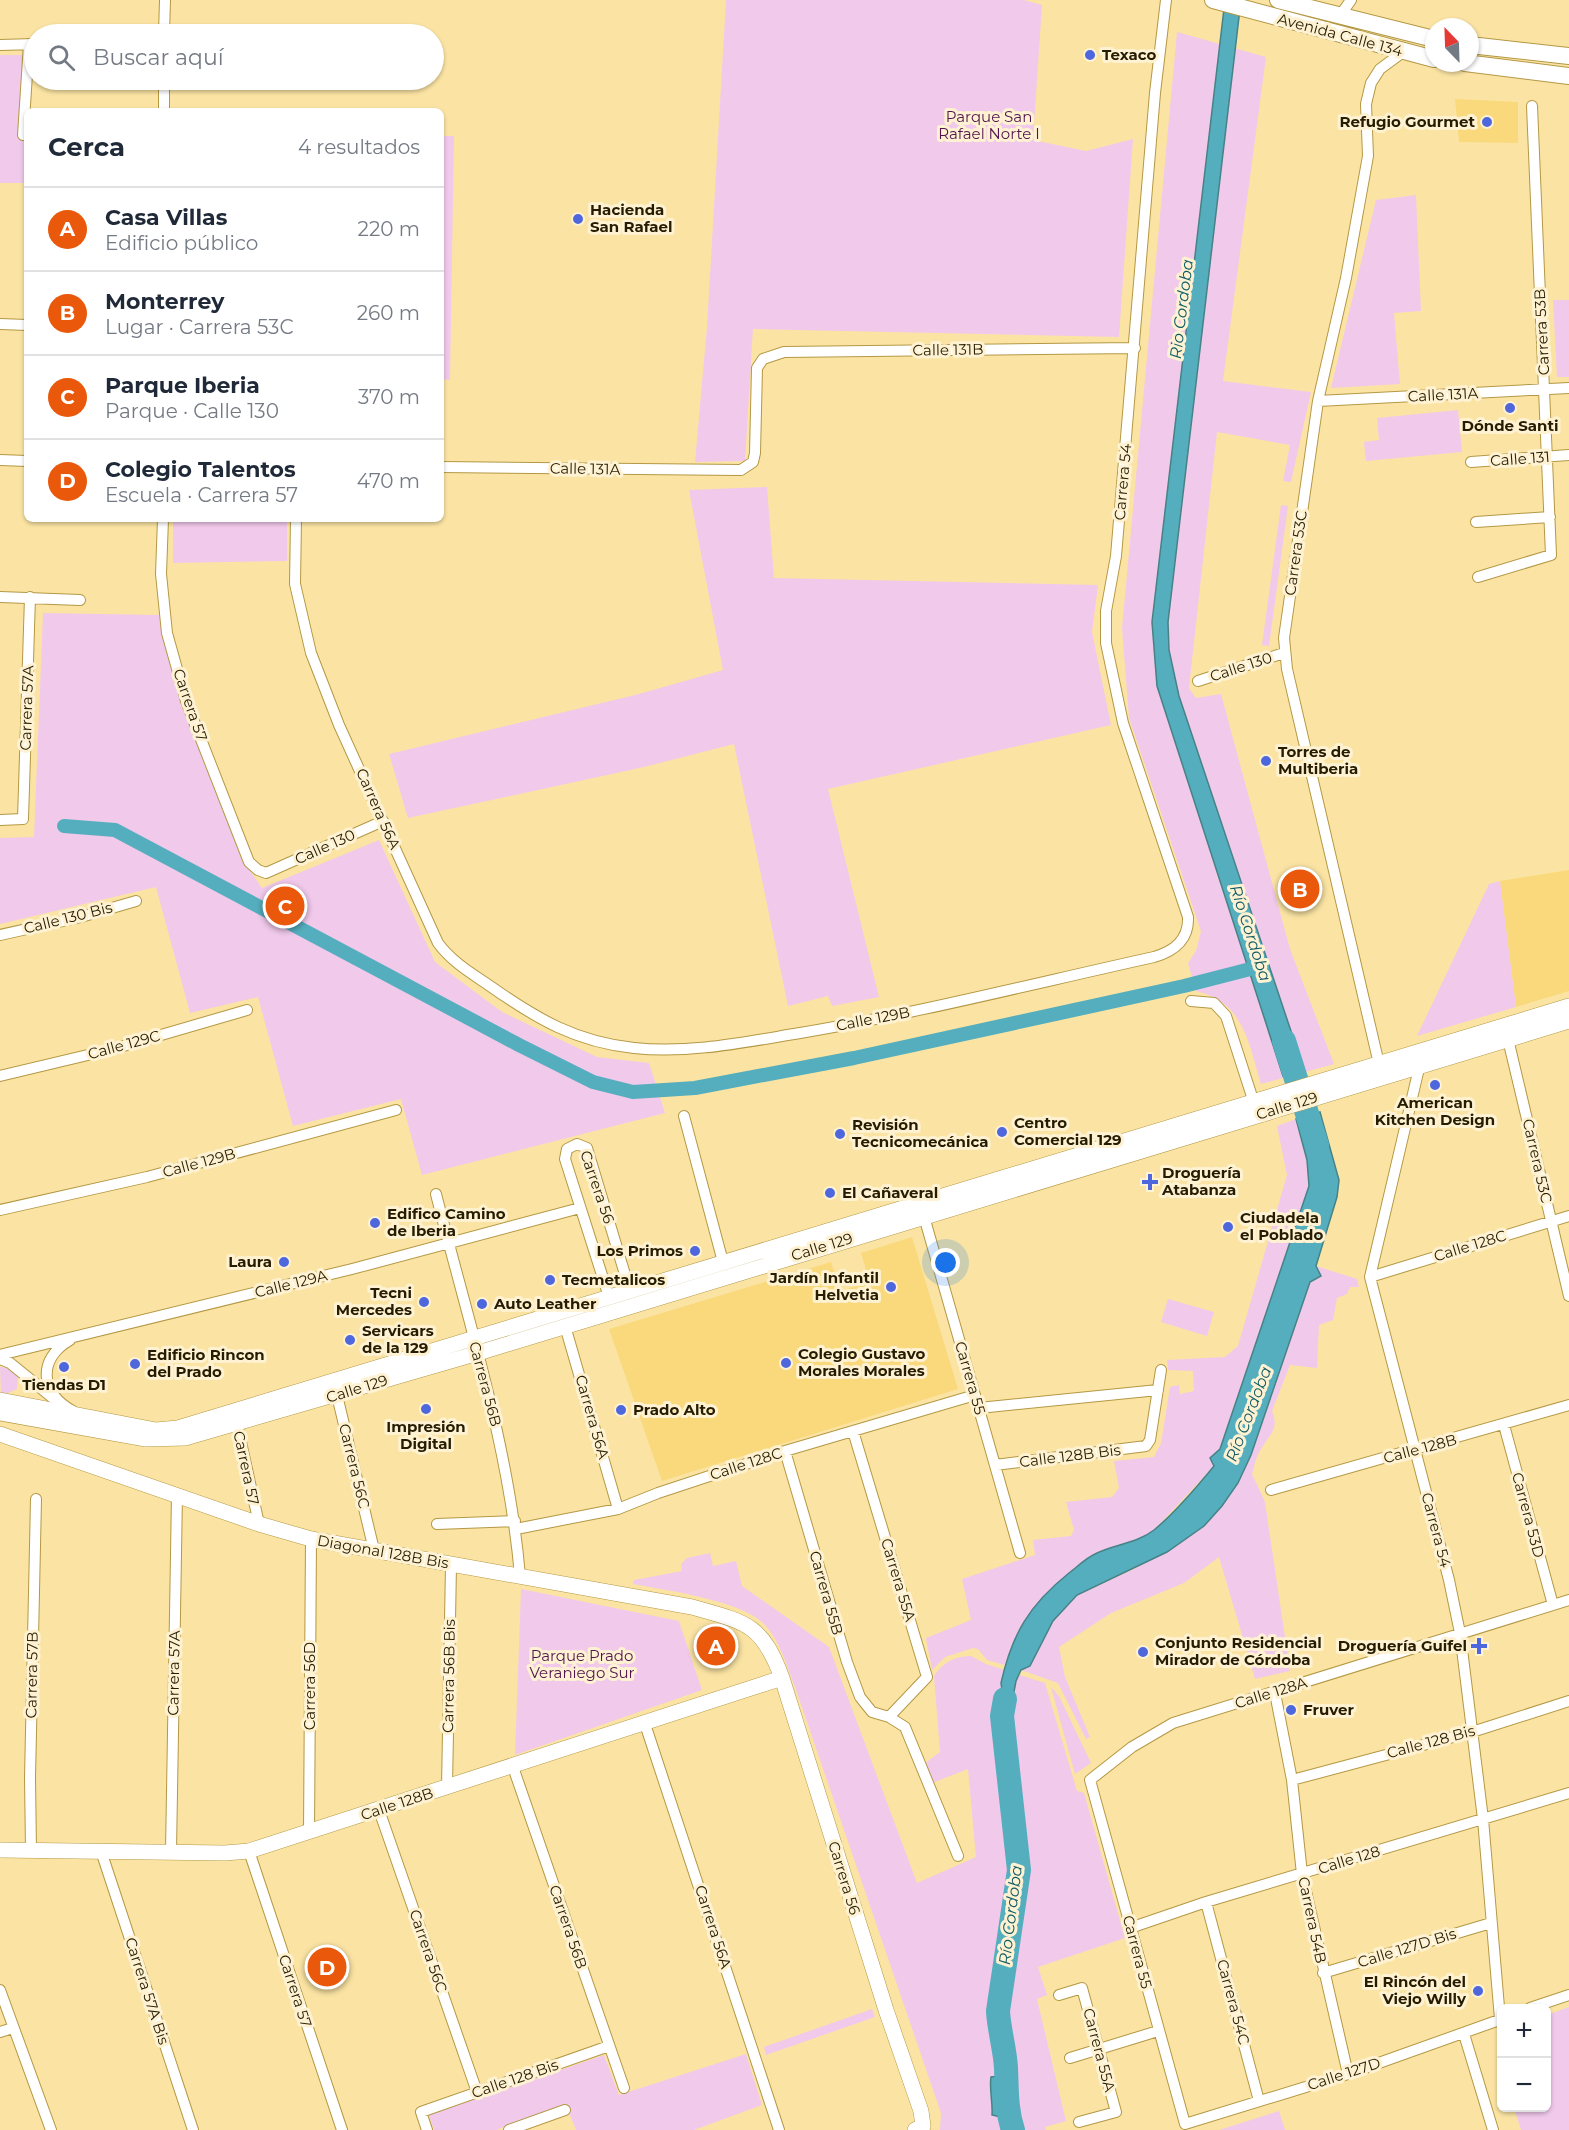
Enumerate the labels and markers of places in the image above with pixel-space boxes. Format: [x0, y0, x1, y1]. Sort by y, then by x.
place label: Texaco [1102, 45, 1157, 64]
marker: Texaco [1083, 48, 1097, 62]
place label: Refugio Gourmet [1339, 112, 1475, 131]
marker: Refugio Gourmet [1480, 115, 1494, 129]
place label: Hacienda San Rafael [590, 200, 673, 236]
marker: Hacienda San Rafael [571, 212, 585, 226]
marker: Dónde Santi [1503, 401, 1517, 415]
place label: Dónde Santi [1462, 416, 1558, 435]
place label: Torres de Multiberia [1278, 742, 1358, 778]
marker: Torres de Multiberia [1259, 754, 1273, 768]
pin: B [1280, 866, 1320, 912]
pin: C [266, 884, 304, 928]
marker: American Kitchen Design [1428, 1078, 1442, 1092]
place label: American Kitchen Design [1375, 1093, 1495, 1129]
place label: Centro Comercial 129 [1014, 1113, 1122, 1149]
place label: Revisión Tecnicomecánica [852, 1115, 989, 1151]
marker: Centro Comercial 129 [995, 1125, 1009, 1139]
marker: Revisión Tecnicomecánica [833, 1127, 847, 1141]
place label: Droguería Atabanza [1161, 1163, 1241, 1199]
marker: Droguería Atabanza [1143, 1175, 1157, 1189]
place label: El Cañaveral [842, 1183, 938, 1202]
marker: El Cañaveral [823, 1186, 837, 1200]
place label: Edifico Camino de Iberia [387, 1204, 506, 1240]
place label: Ciudadela el Poblado [1240, 1208, 1323, 1244]
marker: Edifico Camino de Iberia [368, 1216, 382, 1230]
marker: Ciudadela el Poblado [1221, 1220, 1235, 1234]
place label: Los Primos [597, 1241, 683, 1260]
marker: Los Primos [688, 1244, 702, 1258]
place label: Laura [228, 1252, 272, 1271]
marker: Laura [277, 1255, 291, 1269]
place label: Jardín Infantil Helvetia [769, 1268, 879, 1304]
place label: Tecmetalicos [562, 1270, 665, 1289]
marker: Tecmetalicos [543, 1273, 557, 1287]
marker: Jardín Infantil Helvetia [884, 1280, 898, 1294]
place label: Tecni Mercedes [336, 1283, 412, 1319]
place label: Auto Leather [493, 1294, 597, 1313]
marker: Tecni Mercedes [417, 1295, 431, 1309]
marker: Auto Leather [475, 1297, 489, 1311]
place label: Servicars de la 129 [362, 1321, 434, 1357]
marker: Servicars de la 129 [343, 1333, 357, 1347]
place label: Colegio Gustavo Morales Morales [798, 1344, 925, 1380]
place label: Edificio Rincon del Prado [147, 1345, 265, 1381]
marker: Colegio Gustavo Morales Morales [779, 1356, 793, 1370]
marker: Edificio Rincon del Prado [128, 1357, 142, 1371]
marker: Tiendas D1 [57, 1360, 71, 1374]
place label: Tiendas D1 [22, 1375, 106, 1394]
place label: Prado Alto [633, 1400, 716, 1419]
marker: Impresión Digital [419, 1402, 433, 1416]
marker: Prado Alto [614, 1403, 628, 1417]
place label: Impresión Digital [386, 1417, 466, 1453]
pin: A [696, 1624, 736, 1668]
place label: Conjunto Residencial Mirador de Córdoba [1155, 1633, 1322, 1669]
place label: Droguería Guifel [1338, 1636, 1467, 1655]
marker: Droguería Guifel [1472, 1639, 1486, 1653]
marker: Conjunto Residencial Mirador de Córdoba [1136, 1645, 1150, 1659]
place label: Fruver [1303, 1700, 1354, 1719]
marker: Fruver [1284, 1703, 1298, 1717]
pin: D [308, 1944, 346, 1990]
place label: El Rincón del Viejo Willy [1364, 1972, 1467, 2008]
marker: El Rincón del Viejo Willy [1471, 1984, 1485, 1998]

